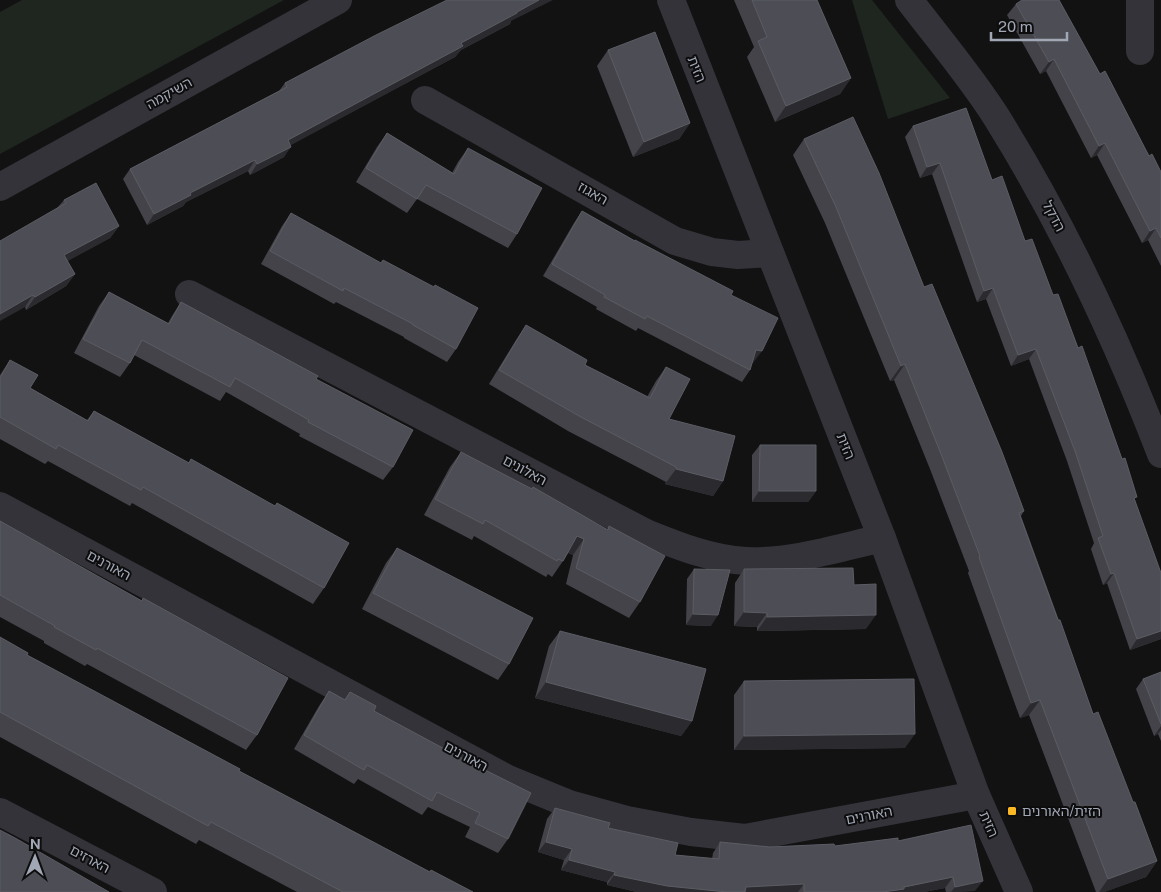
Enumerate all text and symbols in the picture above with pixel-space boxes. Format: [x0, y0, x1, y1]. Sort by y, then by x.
scale bar [991, 10, 1067, 42]
text: 20 m [998, 18, 1033, 35]
street label: הזית [685, 54, 709, 84]
street label: השיקמה [143, 74, 195, 112]
street label: האגוז [575, 178, 611, 208]
street label: הדקל [1039, 198, 1069, 234]
street label: הזית [834, 431, 858, 461]
street label: האלונים [500, 452, 550, 488]
street label: האורנים [84, 547, 134, 583]
street label: האורנים [441, 738, 491, 774]
street label: האורנים [844, 803, 894, 827]
place label: הזית/האורנים [1022, 803, 1101, 819]
marker: הזית/האורנים [1006, 805, 1018, 817]
street label: הזית [976, 808, 1002, 840]
north arrow [10, 832, 60, 882]
text: N [30, 836, 41, 852]
street label: הארזים [67, 842, 113, 876]

